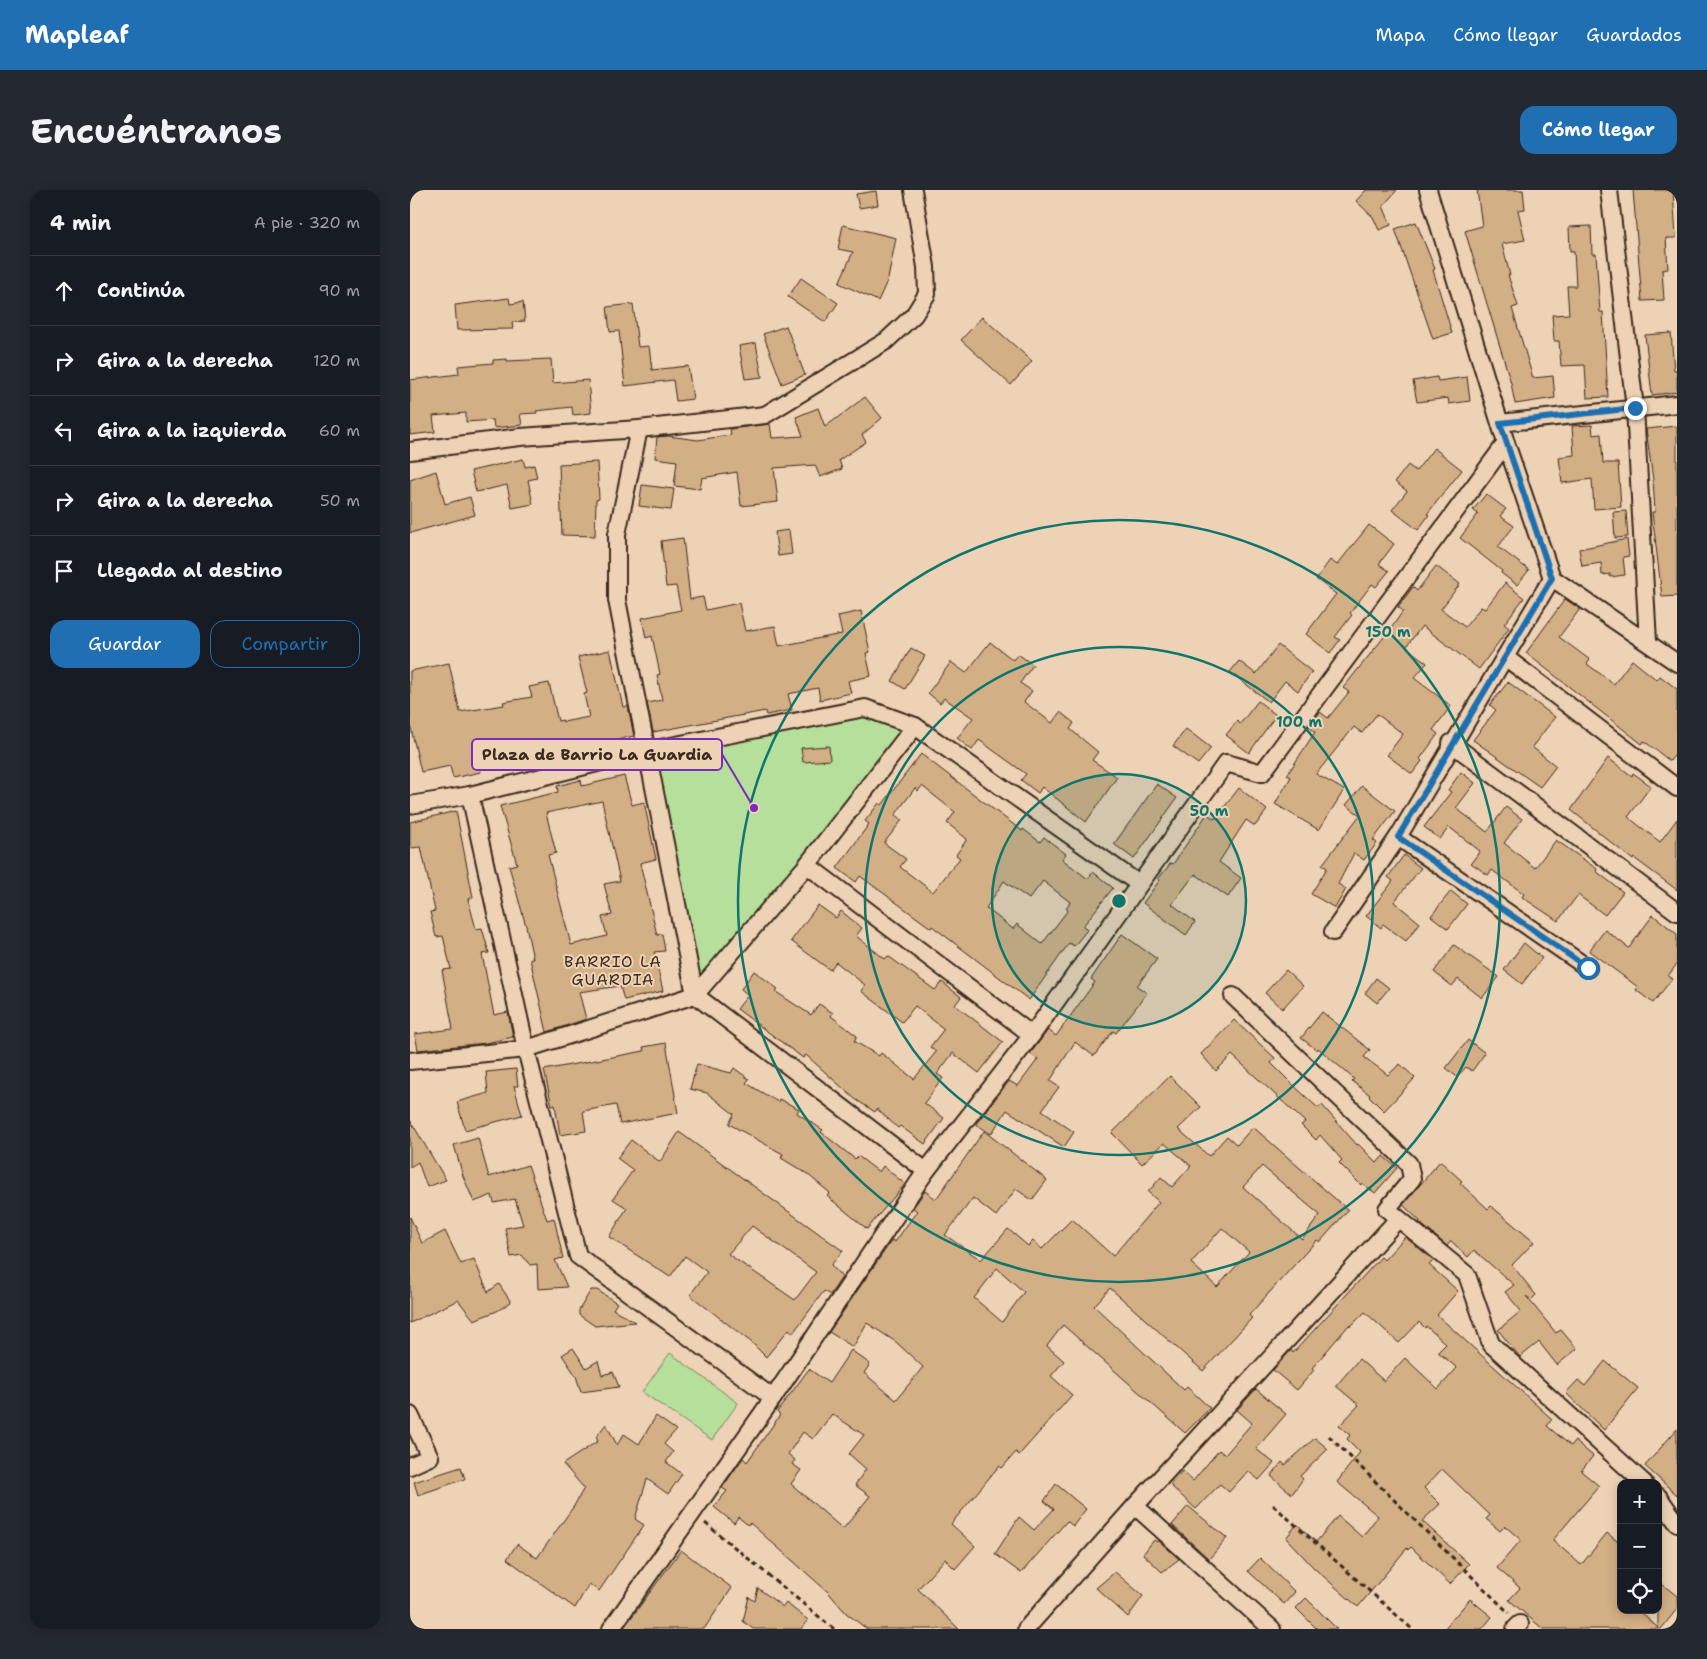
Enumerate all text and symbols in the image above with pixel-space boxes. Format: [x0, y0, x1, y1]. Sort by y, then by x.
text: Mapleaf [25, 19, 129, 51]
text: Mapa [1375, 23, 1425, 47]
text: Cómo llegar [1453, 23, 1558, 47]
text: Guardados [1586, 23, 1682, 47]
button: Cómo llegar [1520, 106, 1677, 154]
text: Encuéntranos [30, 107, 282, 154]
text: 4 min [50, 209, 111, 237]
text: A pie · 320 m [254, 212, 360, 233]
icon: ahead [50, 277, 78, 305]
text: Continúa [97, 278, 185, 303]
text: 90 m [319, 280, 360, 301]
icon: right [50, 347, 78, 375]
text: Gira a la derecha [97, 348, 273, 373]
text: 120 m [313, 350, 360, 371]
route end [1624, 397, 1647, 420]
icon: left [50, 417, 78, 445]
text: Gira a la izquierda [97, 418, 286, 443]
text: 60 m [319, 420, 360, 441]
icon: right [50, 487, 78, 515]
text: Gira a la derecha [97, 488, 273, 513]
text: 50 m [320, 490, 360, 511]
icon: arrive [50, 557, 78, 585]
text: Llegada al destino [97, 558, 283, 583]
button: Guardar [50, 620, 200, 668]
button: Compartir [210, 620, 360, 668]
text: 150 m [1365, 622, 1411, 642]
text: 100 m [1276, 712, 1322, 732]
callout: Plaza de Barrio La Guardia [472, 739, 722, 770]
text: Plaza de Barrio La Guardia [482, 744, 712, 765]
text: 50 m [1190, 801, 1229, 821]
centre of rings [1110, 892, 1128, 910]
district label: BARRIO LA GUARDIA [564, 951, 662, 990]
route start [1577, 957, 1600, 980]
map controls [1617, 1479, 1662, 1614]
button: + [1617, 1479, 1662, 1524]
button: − [1617, 1524, 1662, 1569]
button: locate [1617, 1569, 1662, 1614]

